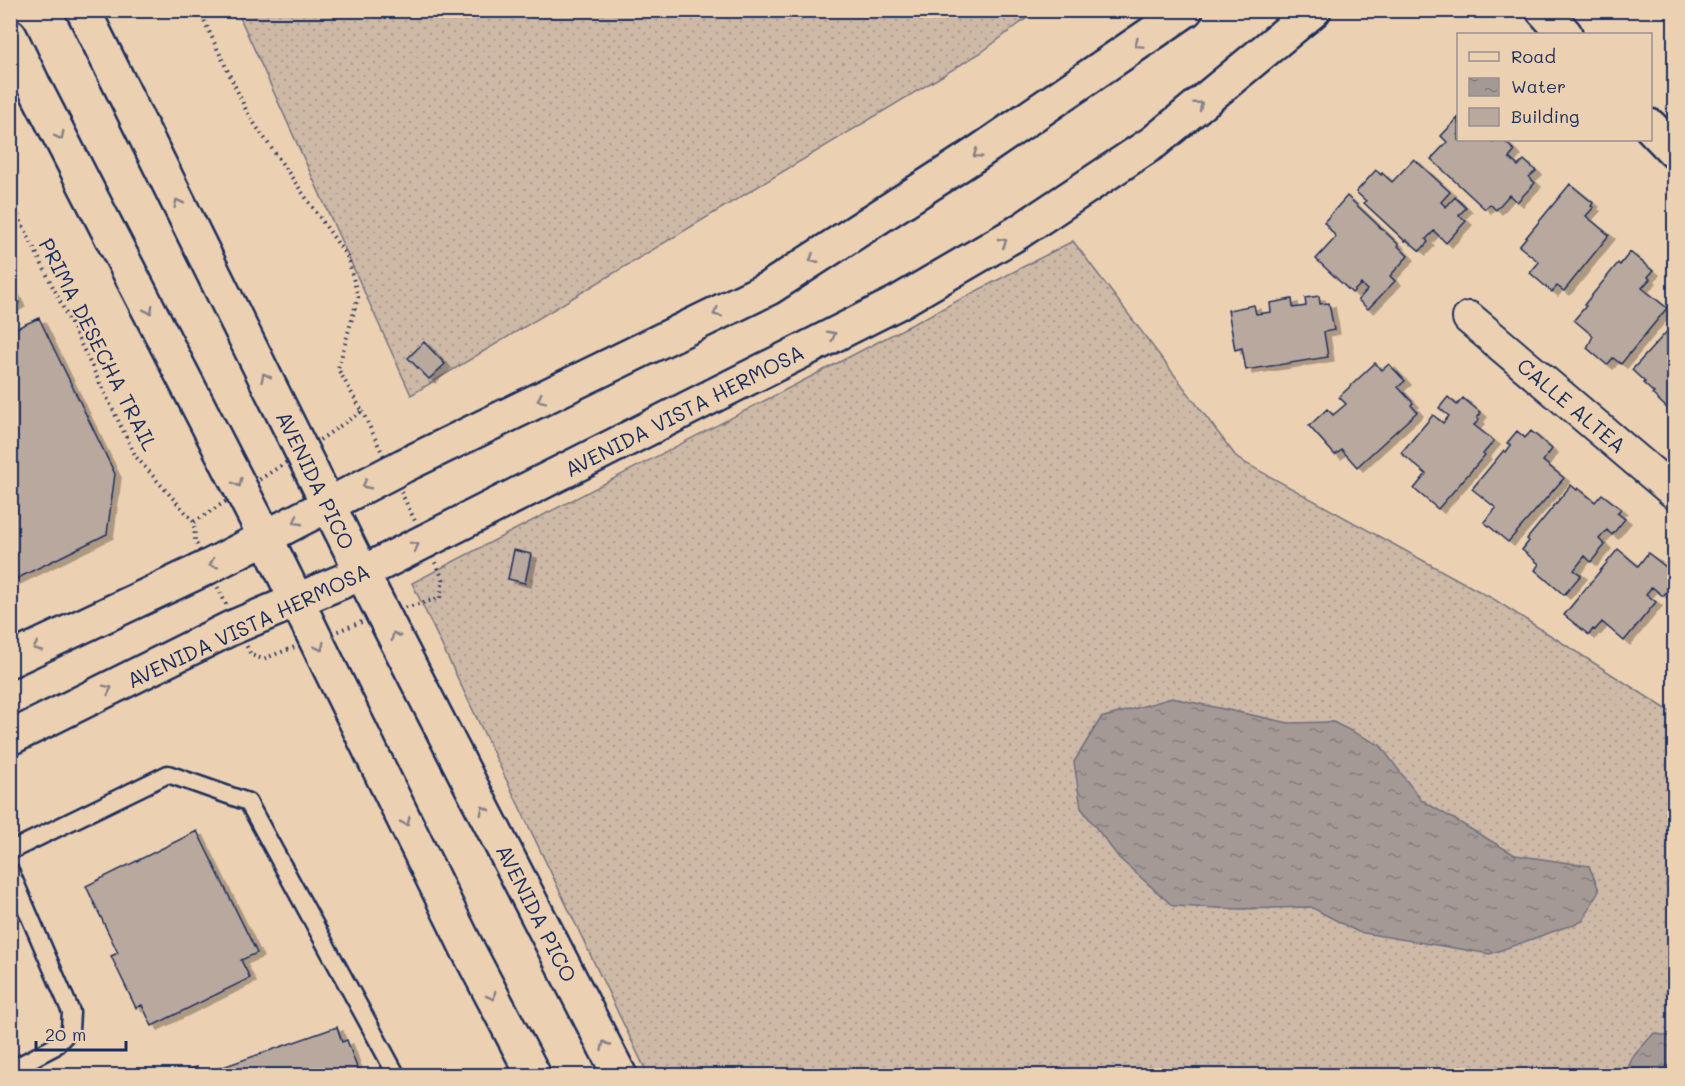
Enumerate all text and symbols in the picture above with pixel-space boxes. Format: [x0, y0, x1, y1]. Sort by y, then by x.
legend [1457, 33, 1652, 141]
one-way arrow [1134, 36, 1144, 48]
text: Road [1511, 44, 1556, 68]
text: Water [1511, 74, 1566, 98]
one-way arrow [1192, 101, 1203, 112]
text: Building [1511, 104, 1579, 128]
one-way arrow [53, 130, 64, 141]
one-way arrow [973, 146, 983, 158]
one-way arrow [174, 198, 186, 209]
street label: PRIMA DESECHA TRAIL [34, 233, 164, 455]
one-way arrow [997, 237, 1007, 249]
one-way arrow [809, 252, 820, 263]
one-way arrow [142, 304, 153, 314]
one-way arrow [712, 306, 723, 318]
one-way arrow [826, 331, 837, 343]
street label: AVENIDA VISTA HERMOSA [560, 338, 808, 482]
street label: CALLE ALTEA [1512, 352, 1632, 458]
one-way arrow [261, 373, 273, 384]
one-way arrow [537, 391, 548, 403]
street label: AVENIDA PICO [271, 406, 361, 554]
one-way arrow [231, 477, 242, 488]
one-way arrow [362, 478, 373, 489]
one-way arrow [293, 514, 304, 526]
one-way arrow [408, 542, 419, 554]
street label: AVENIDA VISTA HERMOSA [122, 557, 374, 693]
one-way arrow [209, 557, 220, 568]
one-way arrow [391, 632, 402, 643]
one-way arrow [33, 640, 44, 652]
one-way arrow [312, 640, 324, 651]
one-way arrow [102, 685, 113, 697]
one-way arrow [480, 805, 492, 816]
one-way arrow [398, 815, 410, 826]
street label: AVENIDA PICO [491, 840, 583, 986]
one-way arrow [485, 990, 497, 1001]
scale bar [36, 1014, 126, 1052]
text: 20 m [45, 1022, 86, 1046]
one-way arrow [600, 1040, 612, 1051]

